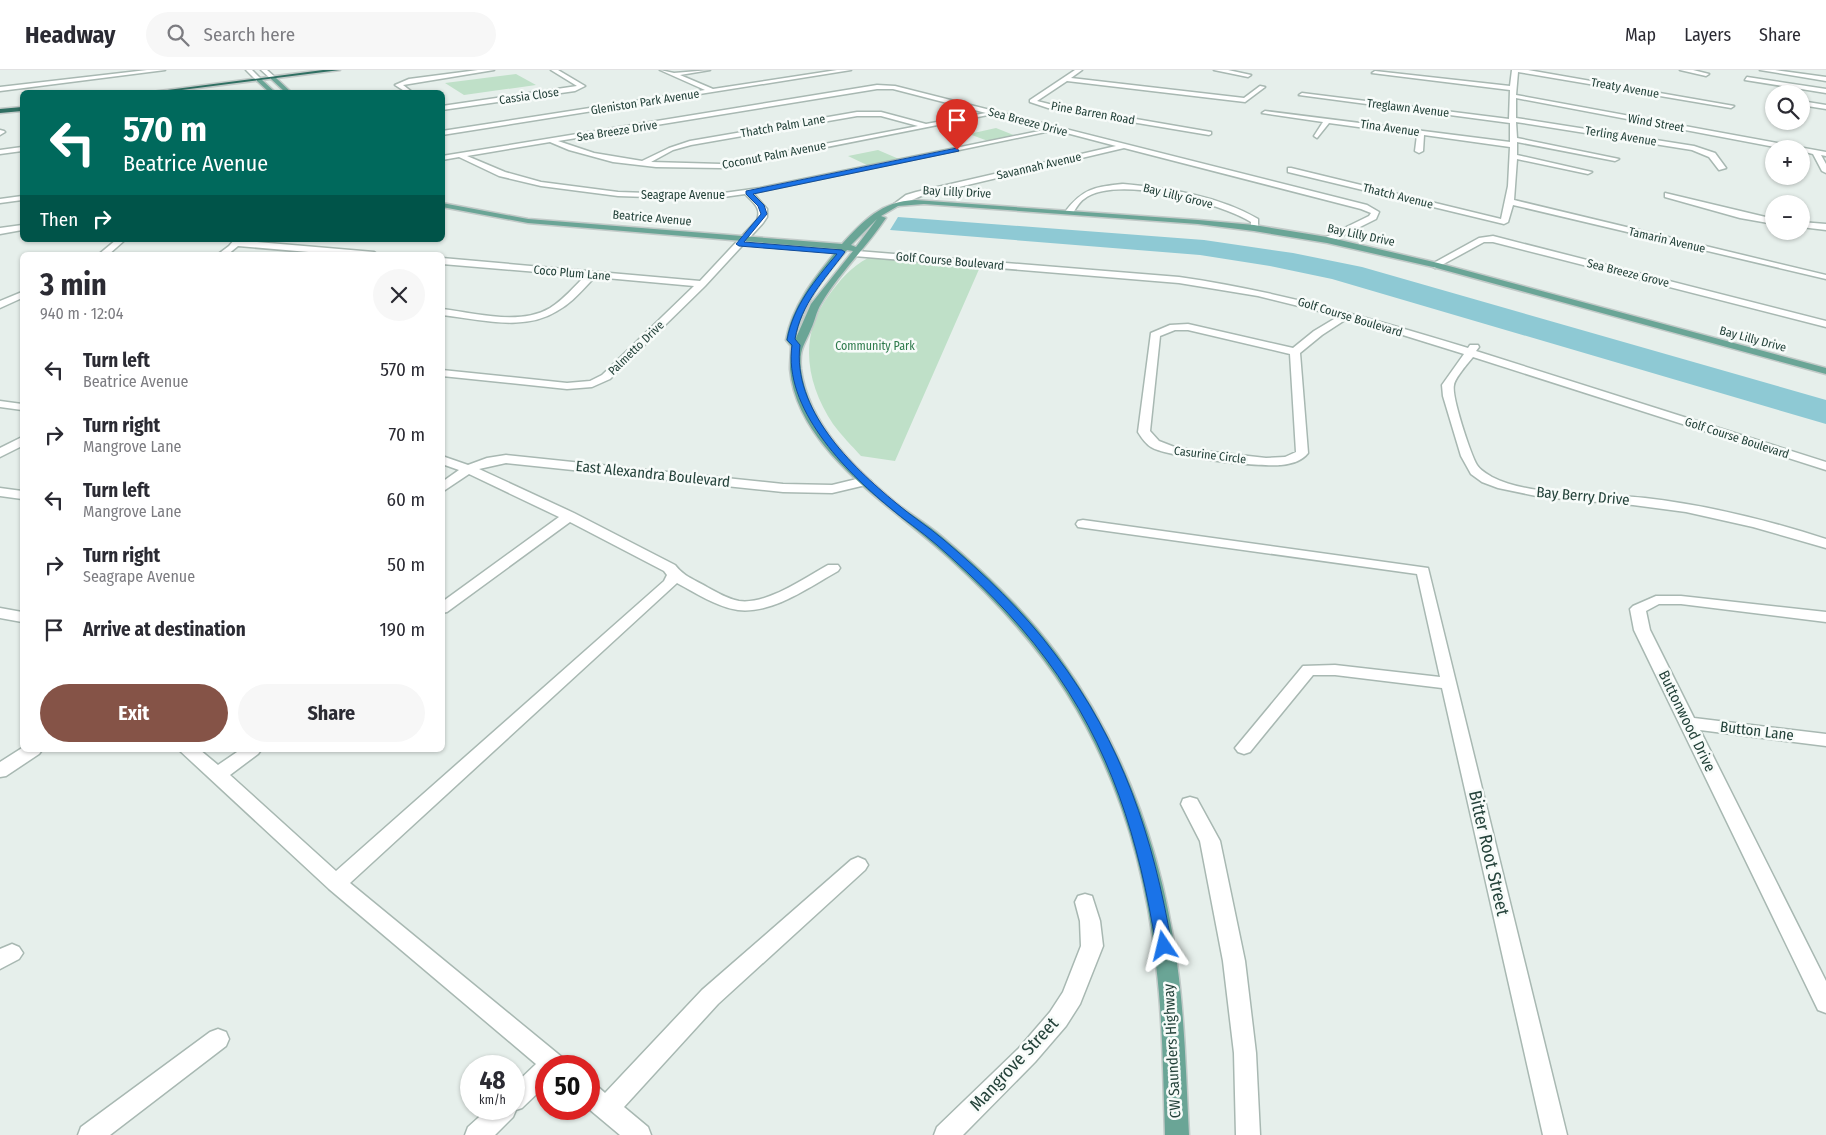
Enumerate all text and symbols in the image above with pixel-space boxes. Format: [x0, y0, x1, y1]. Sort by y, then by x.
search box [146, 12, 496, 57]
text: Headway [25, 21, 116, 49]
icon: search [164, 21, 192, 49]
text: Search here [204, 23, 295, 46]
text: Map [1625, 24, 1656, 46]
text: Layers [1684, 24, 1731, 46]
text: Share [1759, 24, 1801, 46]
street label: Treaty Avenue [1590, 75, 1660, 101]
street label: Cassia Close [498, 85, 560, 107]
map controls [1765, 85, 1810, 240]
button: search [1765, 85, 1810, 130]
street label: Gleniston Park Avenue [590, 86, 700, 118]
street label: Treglawn Avenue [1366, 96, 1450, 120]
pin [936, 99, 978, 150]
street label: Pine Barren Road [1050, 99, 1136, 127]
street label: Sea Breeze Drive [987, 105, 1069, 139]
icon: arrive [943, 106, 971, 134]
text: 570 m [123, 108, 207, 150]
icon: left [40, 110, 105, 175]
street label: Wind Street [1627, 111, 1685, 135]
street label: Thatch Palm Lane [740, 112, 827, 140]
street label: Tina Avenue [1359, 117, 1421, 139]
street label: Sea Breeze Drive [576, 118, 658, 144]
street label: Terling Avenue [1584, 123, 1658, 149]
street label: Coconut Palm Avenue [721, 138, 827, 172]
button: + [1765, 140, 1810, 185]
street label: Savannah Avenue [995, 149, 1083, 183]
text: Beatrice Avenue [123, 150, 268, 177]
street label: Bay Lilly Grove [1142, 181, 1214, 211]
street label: Thatch Avenue [1361, 181, 1435, 211]
street label: Bay Lilly Drive [922, 183, 992, 201]
street label: Seagrape Avenue [641, 188, 725, 202]
button: − [1765, 195, 1810, 240]
icon: right [88, 205, 116, 233]
text: Then [40, 208, 78, 231]
street label: Beatrice Avenue [612, 208, 692, 228]
street label: Bay Lilly Drive [1326, 221, 1396, 249]
street label: Tamarin Avenue [1627, 224, 1707, 256]
street label: Golf Course Boulevard [895, 249, 1005, 273]
street label: Sea Breeze Grove [1585, 256, 1671, 290]
street label: Coco Plum Lane [533, 263, 611, 283]
text: 3 min [40, 267, 107, 303]
button: close [373, 269, 425, 321]
street label: Golf Course Boulevard [1296, 294, 1404, 340]
text: 940 m · 12:04 [40, 304, 123, 323]
street label: Palmetto Drive [605, 318, 667, 378]
street label: Bay Lilly Drive [1718, 323, 1788, 355]
park label: Community Park [835, 339, 915, 353]
text: Turn left [83, 349, 150, 372]
icon: left [40, 356, 68, 384]
text: 570 m [380, 358, 425, 381]
text: Beatrice Avenue [83, 372, 189, 391]
text: Turn right [83, 414, 160, 437]
street label: Golf Course Boulevard [1683, 415, 1791, 461]
icon: right [40, 421, 68, 449]
text: 70 m [389, 423, 425, 446]
text: Mangrove Lane [83, 437, 182, 456]
street label: Casurine Circle [1173, 444, 1247, 466]
street label: East Alexandra Boulevard [575, 457, 731, 491]
text: Turn left [83, 479, 150, 502]
street label: Bay Berry Drive [1536, 483, 1630, 509]
icon: left [40, 486, 68, 514]
text: 60 m [387, 488, 425, 511]
text: Mangrove Lane [83, 502, 182, 521]
text: Turn right [83, 544, 160, 567]
icon: right [40, 551, 68, 579]
text: 50 m [387, 553, 425, 576]
text: Seagrape Avenue [83, 567, 195, 586]
icon: arrive [40, 616, 68, 644]
text: Arrive at destination [83, 618, 246, 641]
text: 190 m [379, 618, 425, 641]
street label: Buttonwood Drive [1655, 667, 1719, 775]
button: Exit [40, 684, 228, 742]
button: Share [238, 684, 425, 742]
street label: Button Lane [1719, 718, 1795, 744]
street label: Bitter Root Street [1464, 788, 1514, 918]
position arrow [1137, 919, 1189, 971]
street label: CW Saunders Highway [1159, 983, 1185, 1119]
street label: Mangrove Street [965, 1013, 1063, 1115]
speed limit sign: 50 [535, 1055, 600, 1120]
text: 48 [479, 1066, 506, 1096]
text: km/h [479, 1093, 506, 1107]

